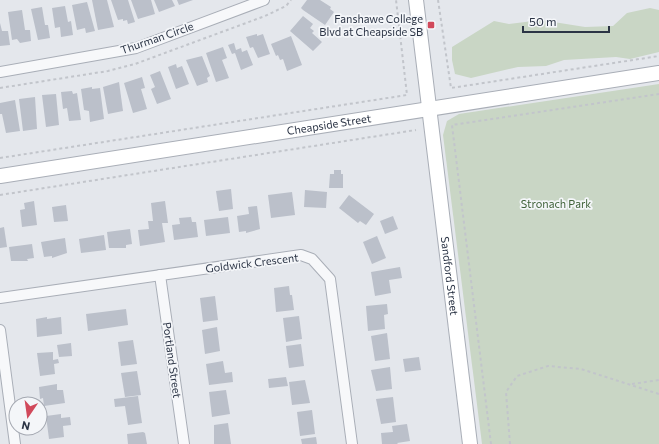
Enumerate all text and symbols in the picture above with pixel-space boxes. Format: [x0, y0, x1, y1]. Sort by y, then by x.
scale bar [523, 8, 609, 34]
place label: Fanshawe College Blvd at Cheapside SB [319, 12, 423, 38]
text: 50 m [529, 14, 557, 28]
street label: Thurman Circle [119, 19, 195, 56]
marker: Fanshawe College Blvd at Cheapside SB [426, 20, 436, 30]
street label: Cheapside Street [286, 111, 372, 137]
park label: Stronach Park [521, 197, 591, 210]
street label: Sandford Street [439, 236, 461, 317]
street label: Goldwick Crescent [205, 250, 300, 275]
street label: Portland Street [161, 321, 184, 399]
north arrow [8, 396, 48, 436]
text: N [20, 419, 31, 433]

